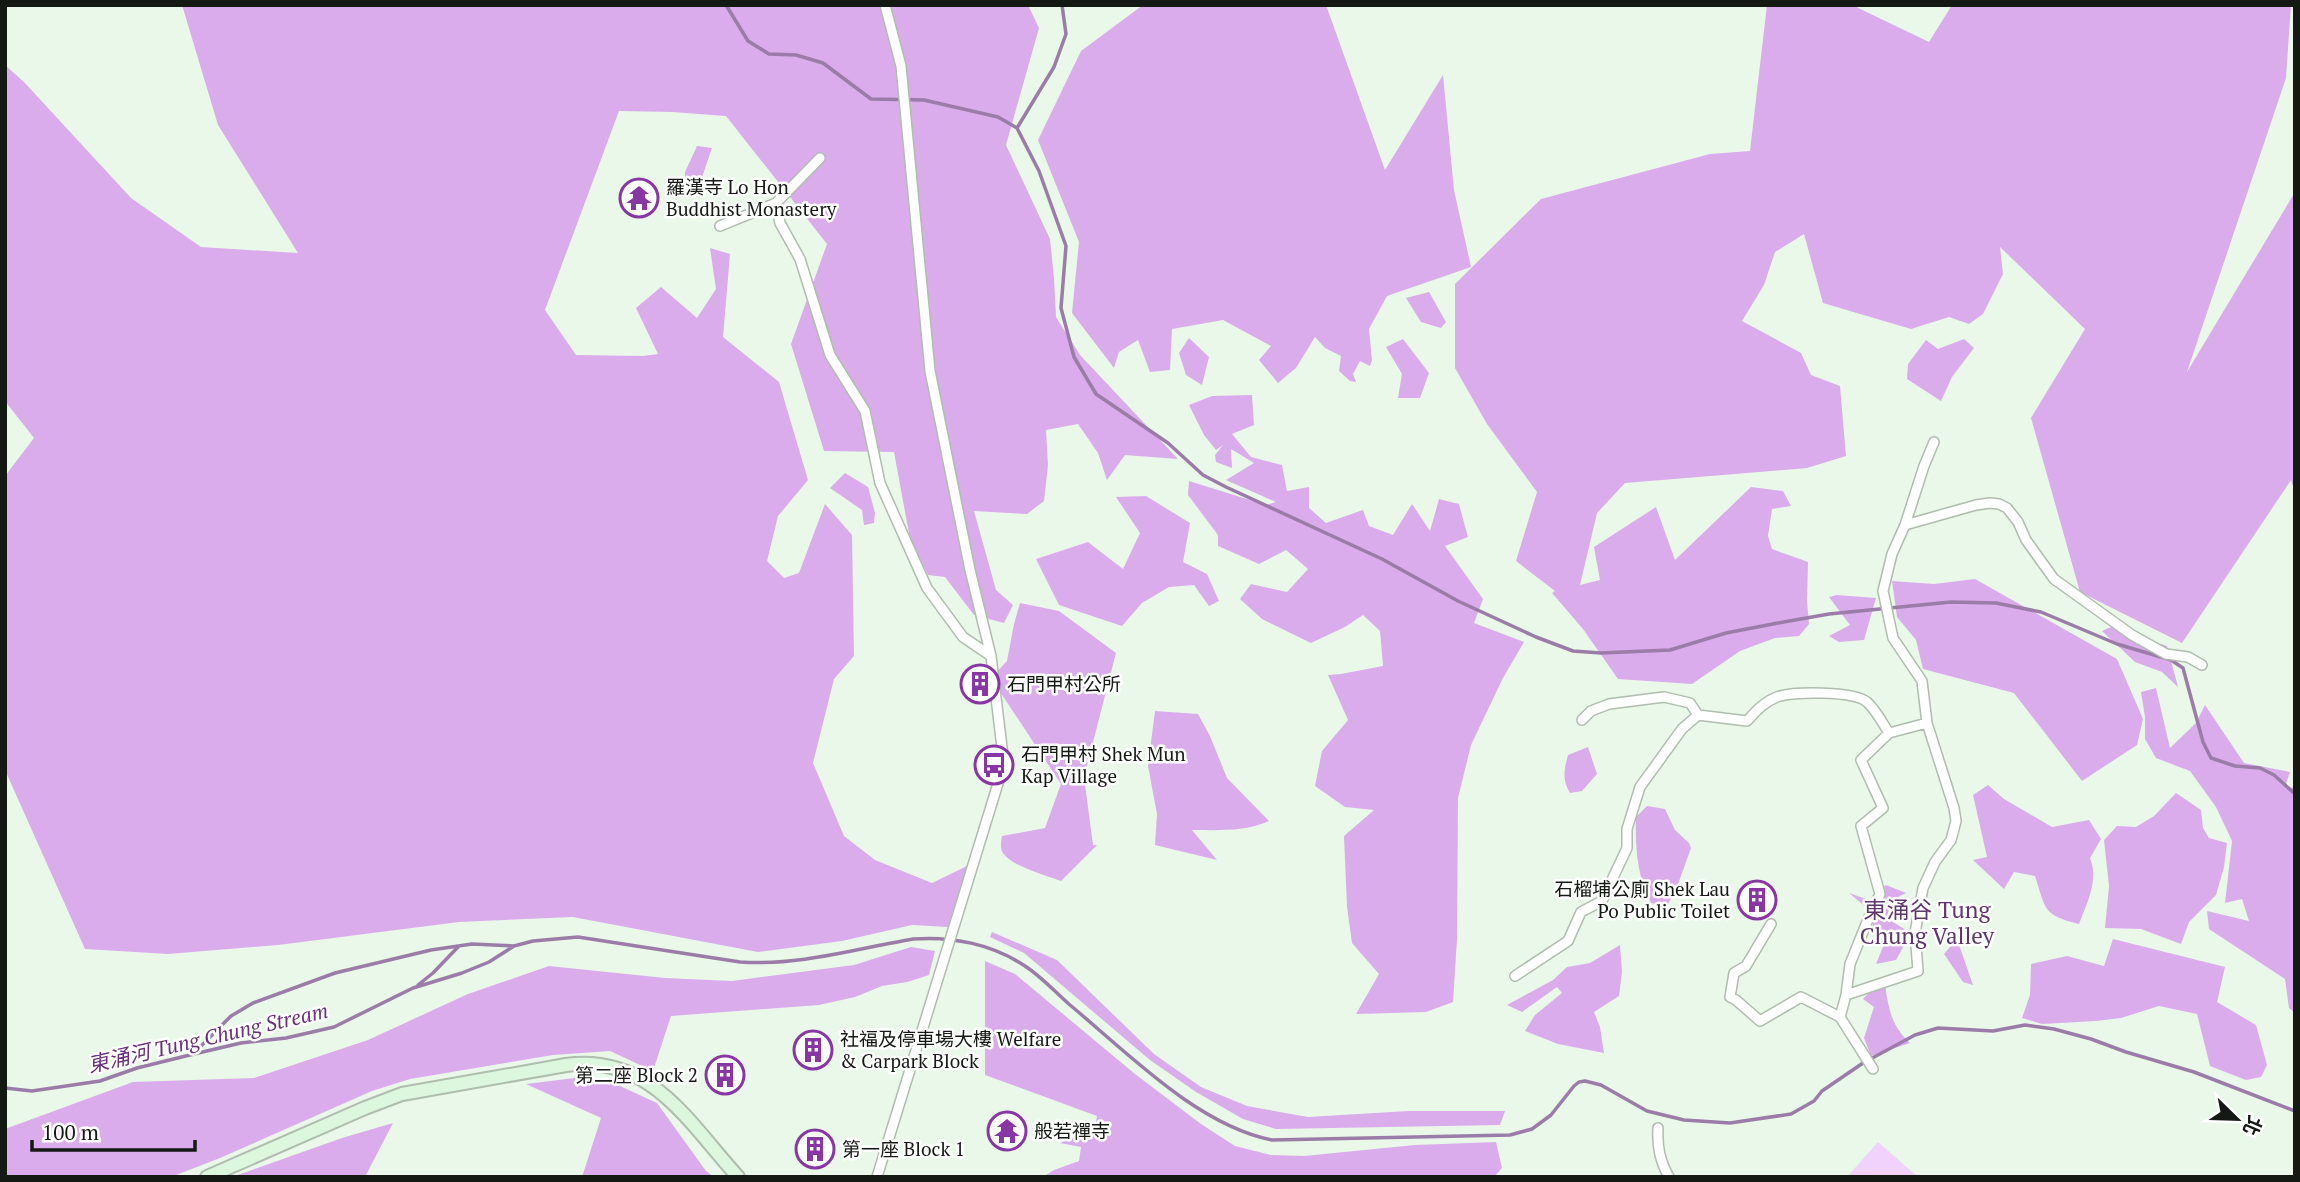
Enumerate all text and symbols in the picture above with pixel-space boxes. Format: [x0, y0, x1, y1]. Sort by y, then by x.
place label: 羅漢寺 Lo Hon Buddhist Monastery [666, 174, 837, 221]
temple icon: 羅漢寺 Lo Hon Buddhist Monastery [618, 177, 660, 219]
building icon: 石門甲村公所 [959, 663, 1001, 705]
place label: 石門甲村公所 [1007, 671, 1121, 696]
place label: 石門甲村 Shek Mun Kap Village [1021, 741, 1186, 788]
bus stop icon: 石門甲村 Shek Mun Kap Village [973, 744, 1015, 786]
place label: 石榴埔公廁 Shek Lau Po Public Toilet [1554, 876, 1730, 923]
building icon: 石榴埔公廁 Shek Lau Po Public Toilet [1736, 879, 1778, 921]
district label: 東涌谷 Tung Chung Valley [1860, 894, 1995, 951]
water label: 東涌河 Tung Chung Stream [85, 996, 331, 1078]
place label: 社福及停車場大樓 Welfare & Carpark Block [840, 1026, 1061, 1073]
building icon: 社福及停車場大樓 Welfare & Carpark Block [792, 1029, 834, 1071]
building icon: 第二座 Block 2 [704, 1054, 746, 1096]
place label: 第二座 Block 2 [575, 1062, 698, 1087]
north arrow [2202, 1084, 2272, 1154]
scale bar [32, 1108, 194, 1152]
temple icon: 般若禪寺 [986, 1110, 1028, 1152]
text: 北 [2238, 1112, 2268, 1139]
text: 100 m [42, 1118, 99, 1146]
place label: 般若禪寺 [1034, 1118, 1110, 1143]
building icon: 第一座 Block 1 [794, 1128, 836, 1170]
place label: 第一座 Block 1 [842, 1136, 965, 1161]

